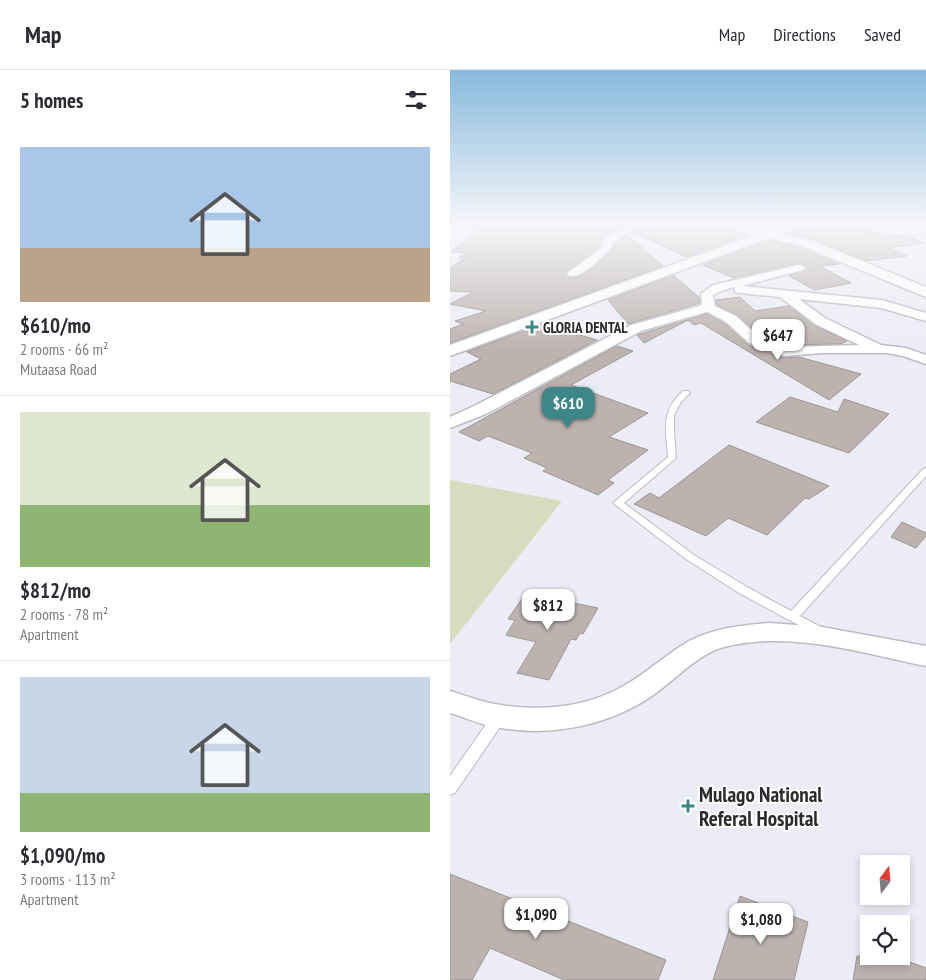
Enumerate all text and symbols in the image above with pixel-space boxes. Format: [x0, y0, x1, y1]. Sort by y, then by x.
text: Map [25, 19, 62, 50]
text: Map [719, 23, 745, 46]
text: Directions [773, 23, 836, 46]
text: Saved [864, 23, 901, 46]
icon: filters [402, 86, 430, 114]
text: 5 homes [20, 87, 83, 114]
icon: home [180, 179, 270, 269]
text: $610/mo [20, 312, 91, 339]
place label: GLORIA DENTAL [543, 318, 628, 337]
pin: $647 [748, 318, 808, 361]
marker: GLORIA DENTAL [525, 320, 539, 334]
text: $647 [763, 325, 793, 345]
text: 2 rooms · 66 m² [20, 339, 108, 359]
text: Mutaasa Road [20, 359, 97, 379]
pin: $610 [538, 386, 598, 429]
text: $610 [553, 393, 583, 413]
icon: home [180, 445, 270, 535]
text: $812/mo [20, 577, 91, 604]
pin: $812 [518, 588, 578, 631]
text: $812 [533, 595, 563, 615]
text: 2 rooms · 78 m² [20, 604, 108, 624]
text: Apartment [20, 624, 79, 644]
icon: home [180, 710, 270, 800]
place label: Mulago National Referal Hospital [699, 781, 823, 832]
marker: Mulago National Referal Hospital [681, 799, 695, 813]
text: $1,090/mo [20, 842, 105, 869]
north arrow [860, 855, 910, 905]
map controls [860, 855, 910, 965]
text: 3 rooms · 113 m² [20, 869, 116, 889]
text: Apartment [20, 889, 79, 909]
pin: $1,090 [495, 898, 577, 940]
pin: $1,080 [720, 902, 802, 945]
text: $1,090 [515, 904, 557, 924]
text: $1,080 [740, 909, 782, 929]
button: locate [860, 915, 910, 965]

